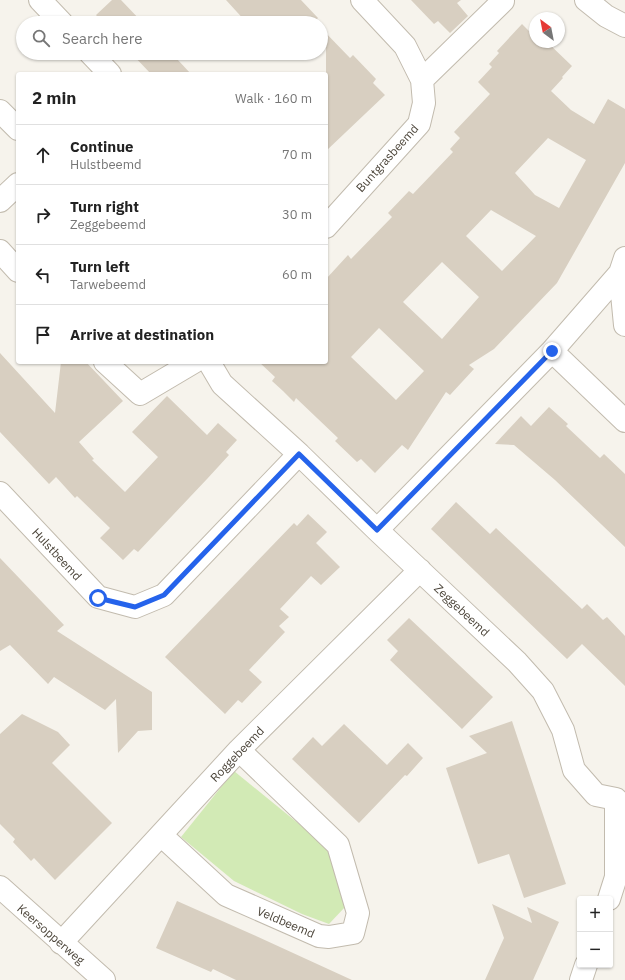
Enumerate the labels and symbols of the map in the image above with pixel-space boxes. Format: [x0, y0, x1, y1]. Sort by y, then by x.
north arrow [529, 12, 565, 48]
street label: Buntgrasbeemd [353, 121, 421, 195]
route end [543, 342, 561, 360]
street label: Hulstbeemd [29, 525, 85, 583]
street label: Zeggebeemd [431, 581, 493, 639]
route start [89, 589, 107, 607]
street label: Roggebeemd [207, 723, 267, 785]
street label: Keersopperweg [14, 901, 88, 968]
street label: Veldbeemd [255, 903, 317, 941]

